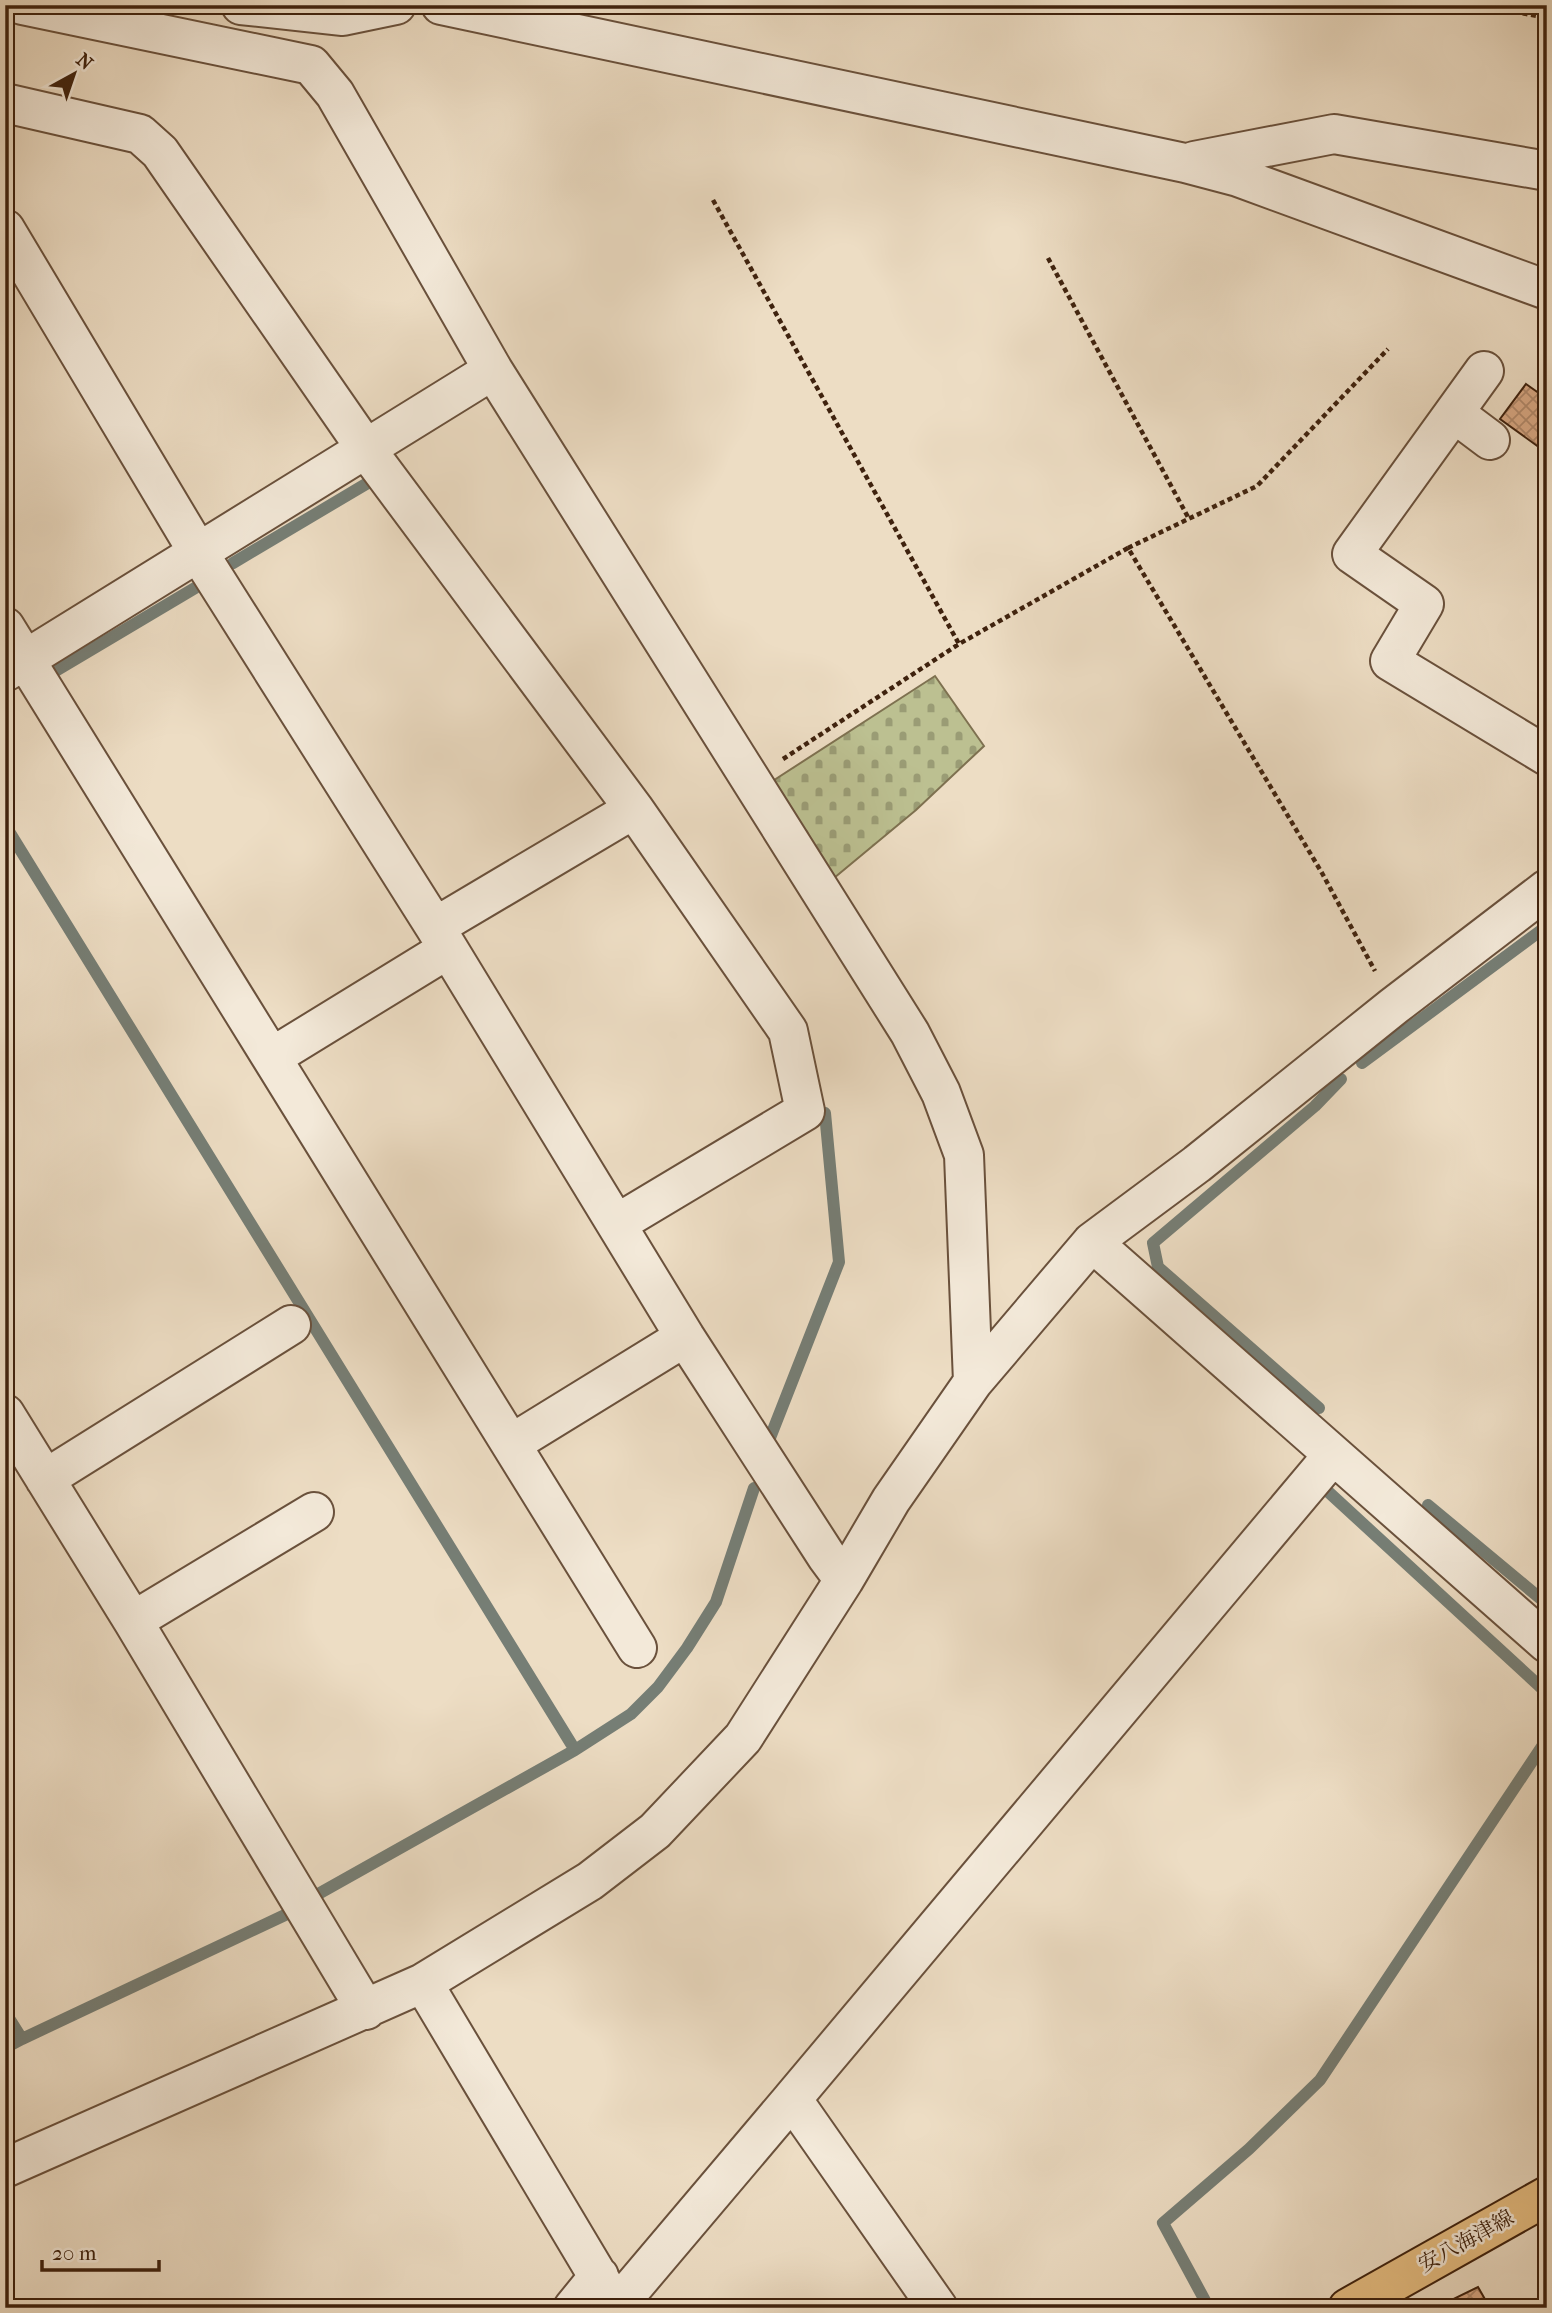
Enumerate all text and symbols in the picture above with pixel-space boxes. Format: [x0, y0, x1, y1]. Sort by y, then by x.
north arrow [38, 38, 108, 108]
text: N [72, 49, 97, 75]
street label: 安八海津線 [1414, 2205, 1518, 2277]
scale bar [42, 2229, 159, 2273]
text: 20 m [52, 2241, 97, 2265]

